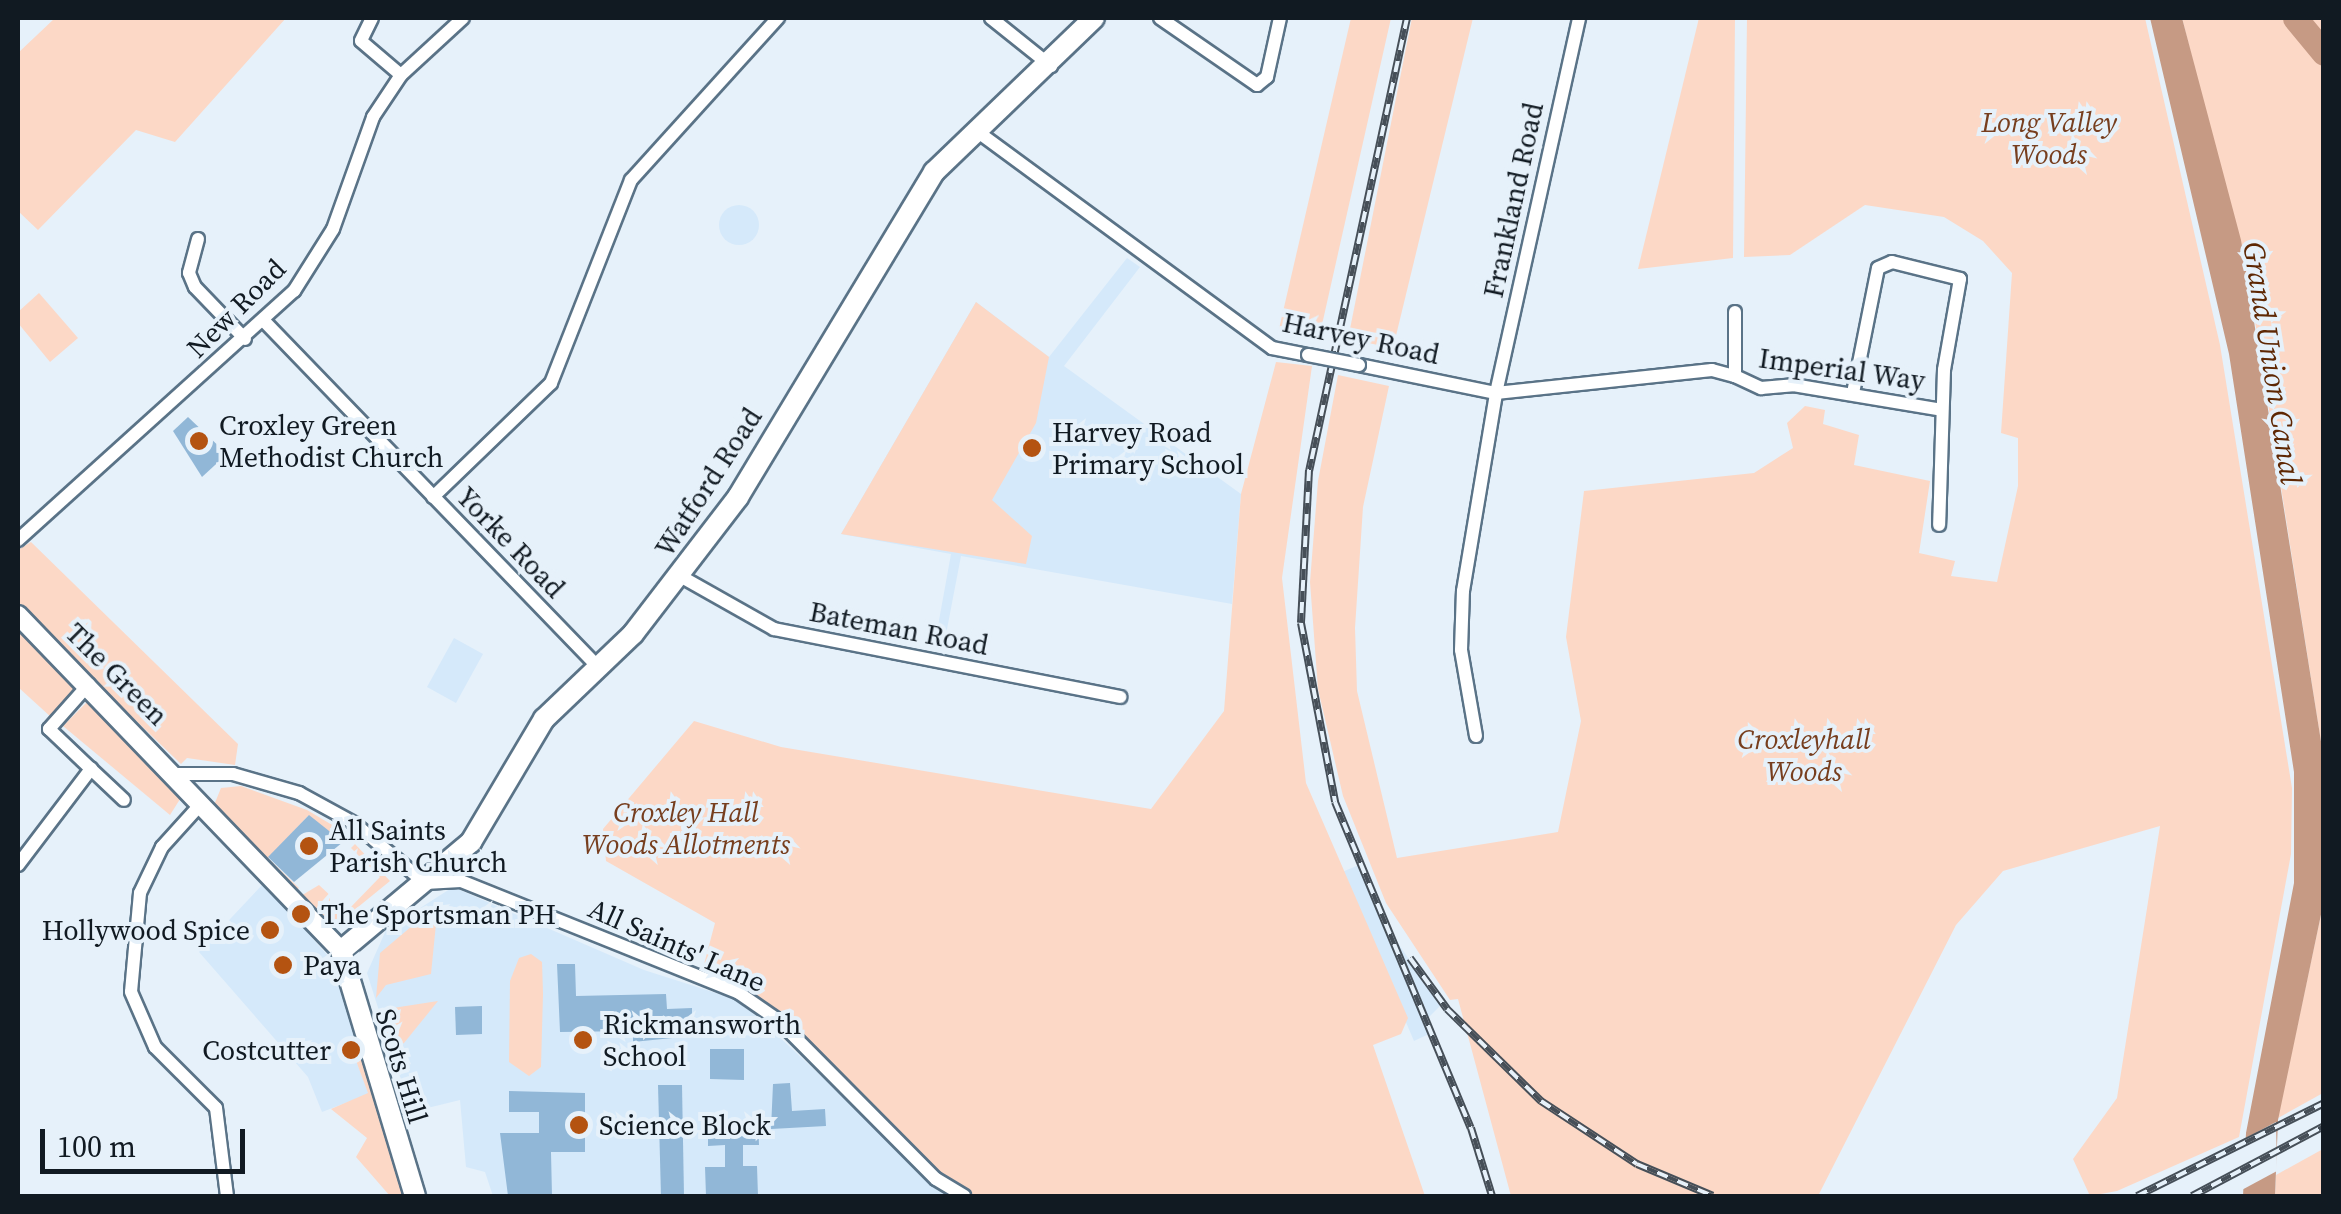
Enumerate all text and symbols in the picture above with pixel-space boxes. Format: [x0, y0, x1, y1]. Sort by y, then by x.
street label: Frankland Road [1476, 99, 1550, 301]
park label: Long Valley Woods [1981, 105, 2117, 171]
water label: Grand Union Canal [2235, 239, 2309, 487]
street label: New Road [180, 252, 292, 364]
street label: Harvey Road [1279, 305, 1443, 371]
street label: Imperial Way [1756, 341, 1928, 397]
street label: Watford Road [647, 401, 769, 563]
place label: Croxley Green Methodist Church [219, 408, 444, 474]
place label: Harvey Road Primary School [1052, 415, 1244, 481]
marker: Croxley Green Methodist Church [188, 430, 210, 452]
marker: Harvey Road Primary School [1021, 437, 1043, 459]
street label: Yorke Road [450, 480, 572, 604]
street label: Bateman Road [807, 594, 991, 662]
street label: The Green [59, 616, 175, 732]
park label: Croxleyhall Woods [1737, 722, 1871, 788]
park label: Croxley Hall Woods Allotments [582, 795, 790, 861]
place label: All Saints Parish Church [329, 813, 507, 879]
marker: All Saints Parish Church [298, 835, 320, 857]
street label: All Saints' Lane [583, 891, 771, 999]
place label: The Sportsman PH [321, 897, 556, 931]
marker: The Sportsman PH [290, 903, 312, 925]
place label: Hollywood Spice [42, 913, 250, 947]
marker: Hollywood Spice [259, 919, 281, 941]
place label: Paya [303, 948, 362, 982]
marker: Paya [272, 954, 294, 976]
street label: Scots Hill [369, 1005, 435, 1127]
place label: Rickmansworth School [603, 1007, 801, 1073]
marker: Rickmansworth School [572, 1029, 594, 1051]
place label: Costcutter [202, 1033, 331, 1067]
marker: Costcutter [340, 1039, 362, 1061]
place label: Science Block [599, 1108, 771, 1142]
scale bar [45, 1109, 250, 1171]
marker: Science Block [568, 1114, 590, 1136]
text: 100 m [57, 1126, 136, 1167]

